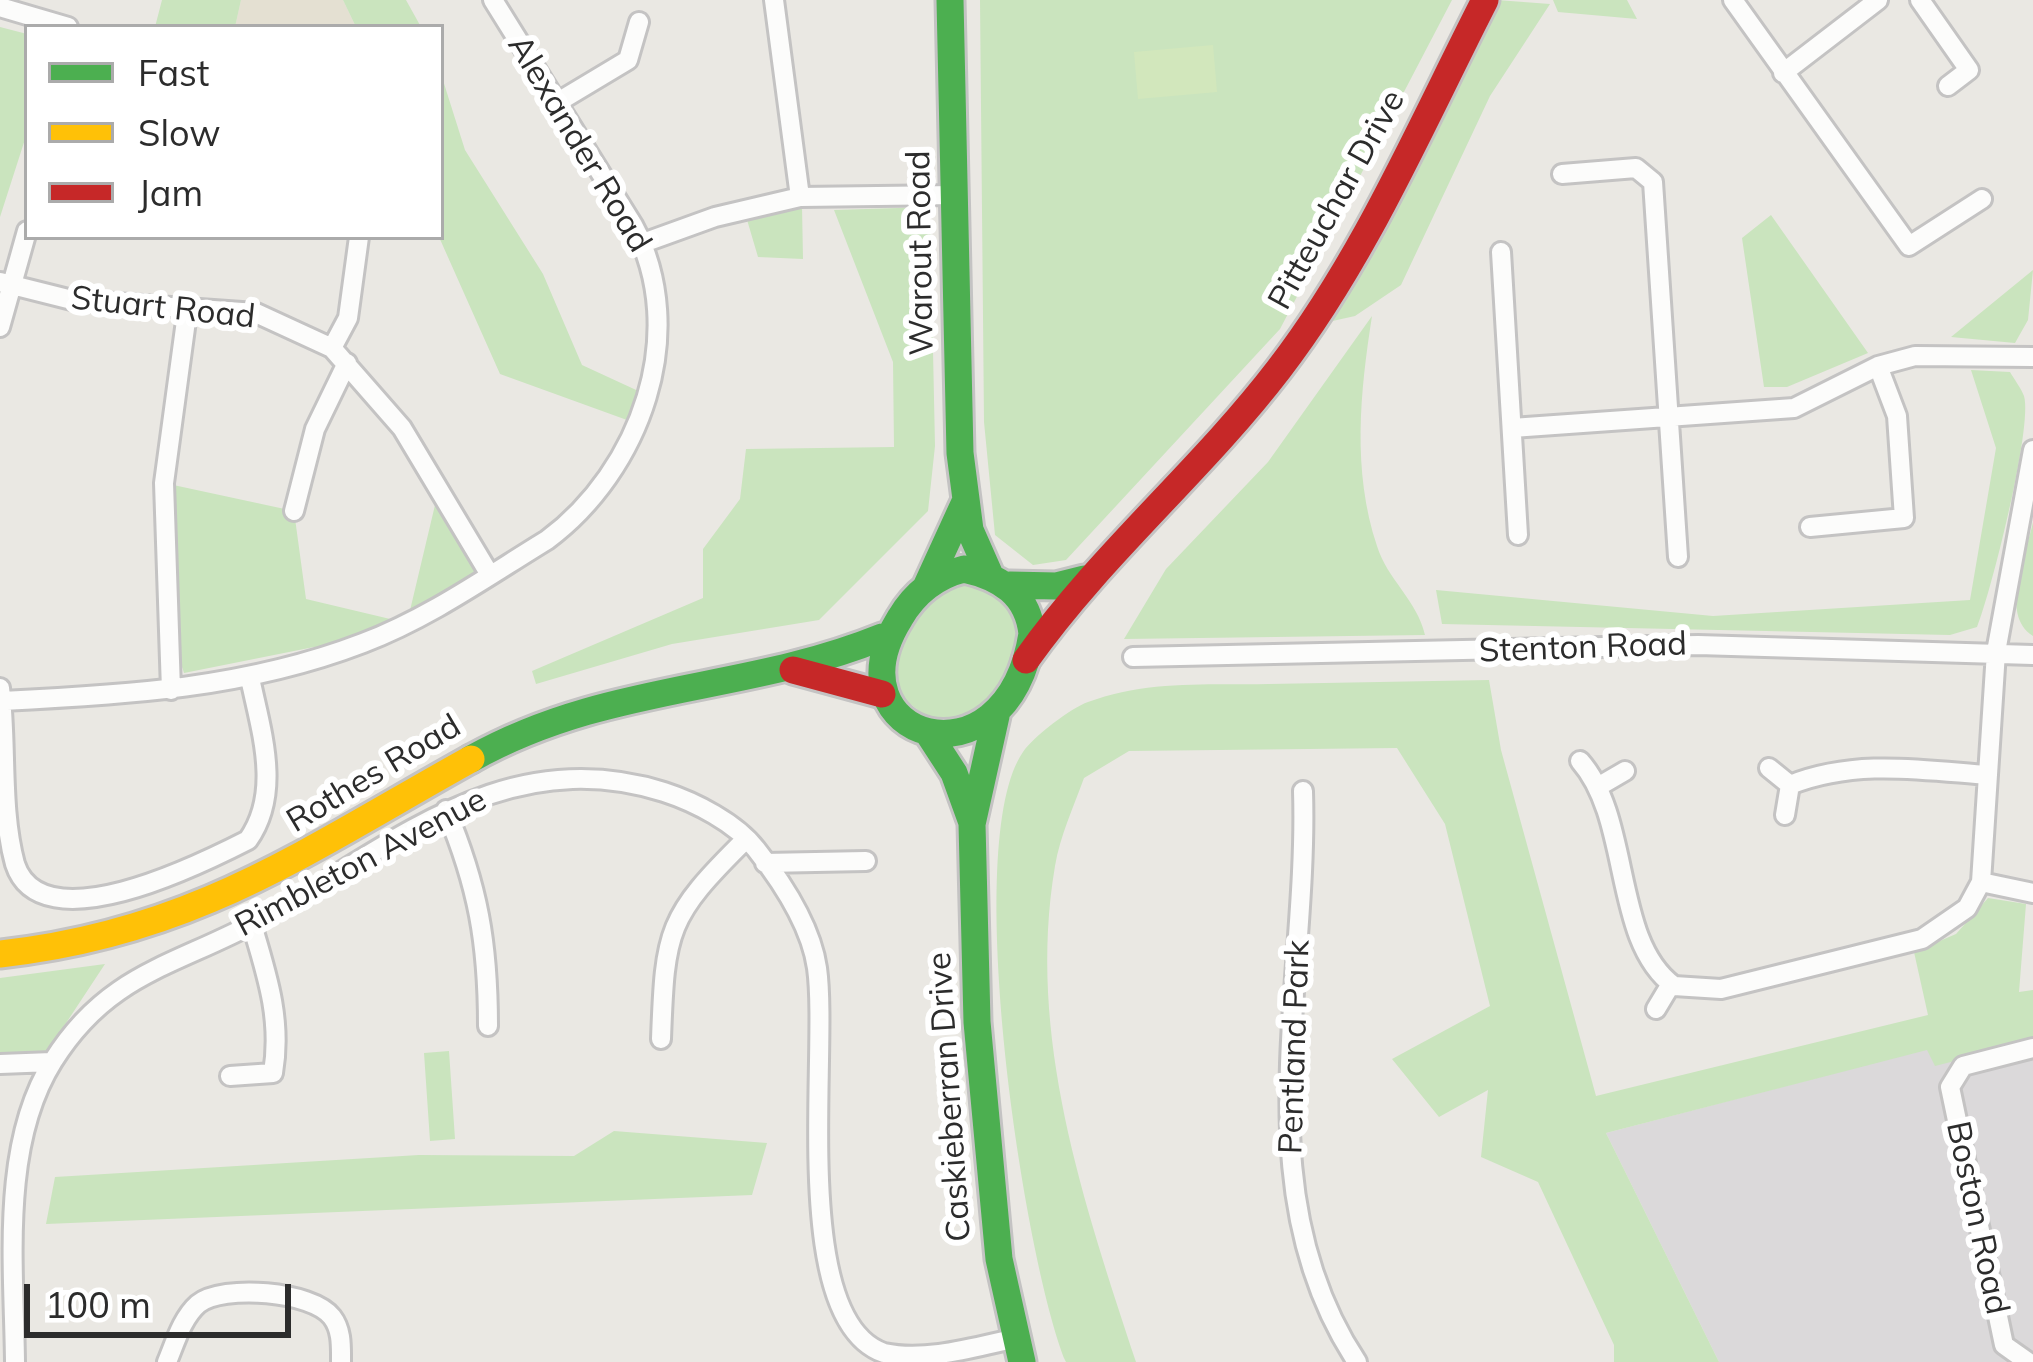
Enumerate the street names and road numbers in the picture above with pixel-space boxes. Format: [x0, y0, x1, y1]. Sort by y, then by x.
street label: Alexander Road [499, 28, 659, 260]
street label: Pitteuchar Drive [1260, 83, 1414, 317]
street label: Warout Road [899, 150, 943, 356]
street label: Stuart Road [69, 279, 257, 337]
street label: Stenton Road [1478, 625, 1688, 671]
street label: Rothes Road [280, 707, 468, 841]
street label: Rimbleton Avenue [229, 780, 493, 946]
street label: Pentland Park [1271, 939, 1319, 1155]
street label: Caskieberran Drive [920, 951, 980, 1243]
street label: Boston Road [1937, 1118, 2017, 1318]

